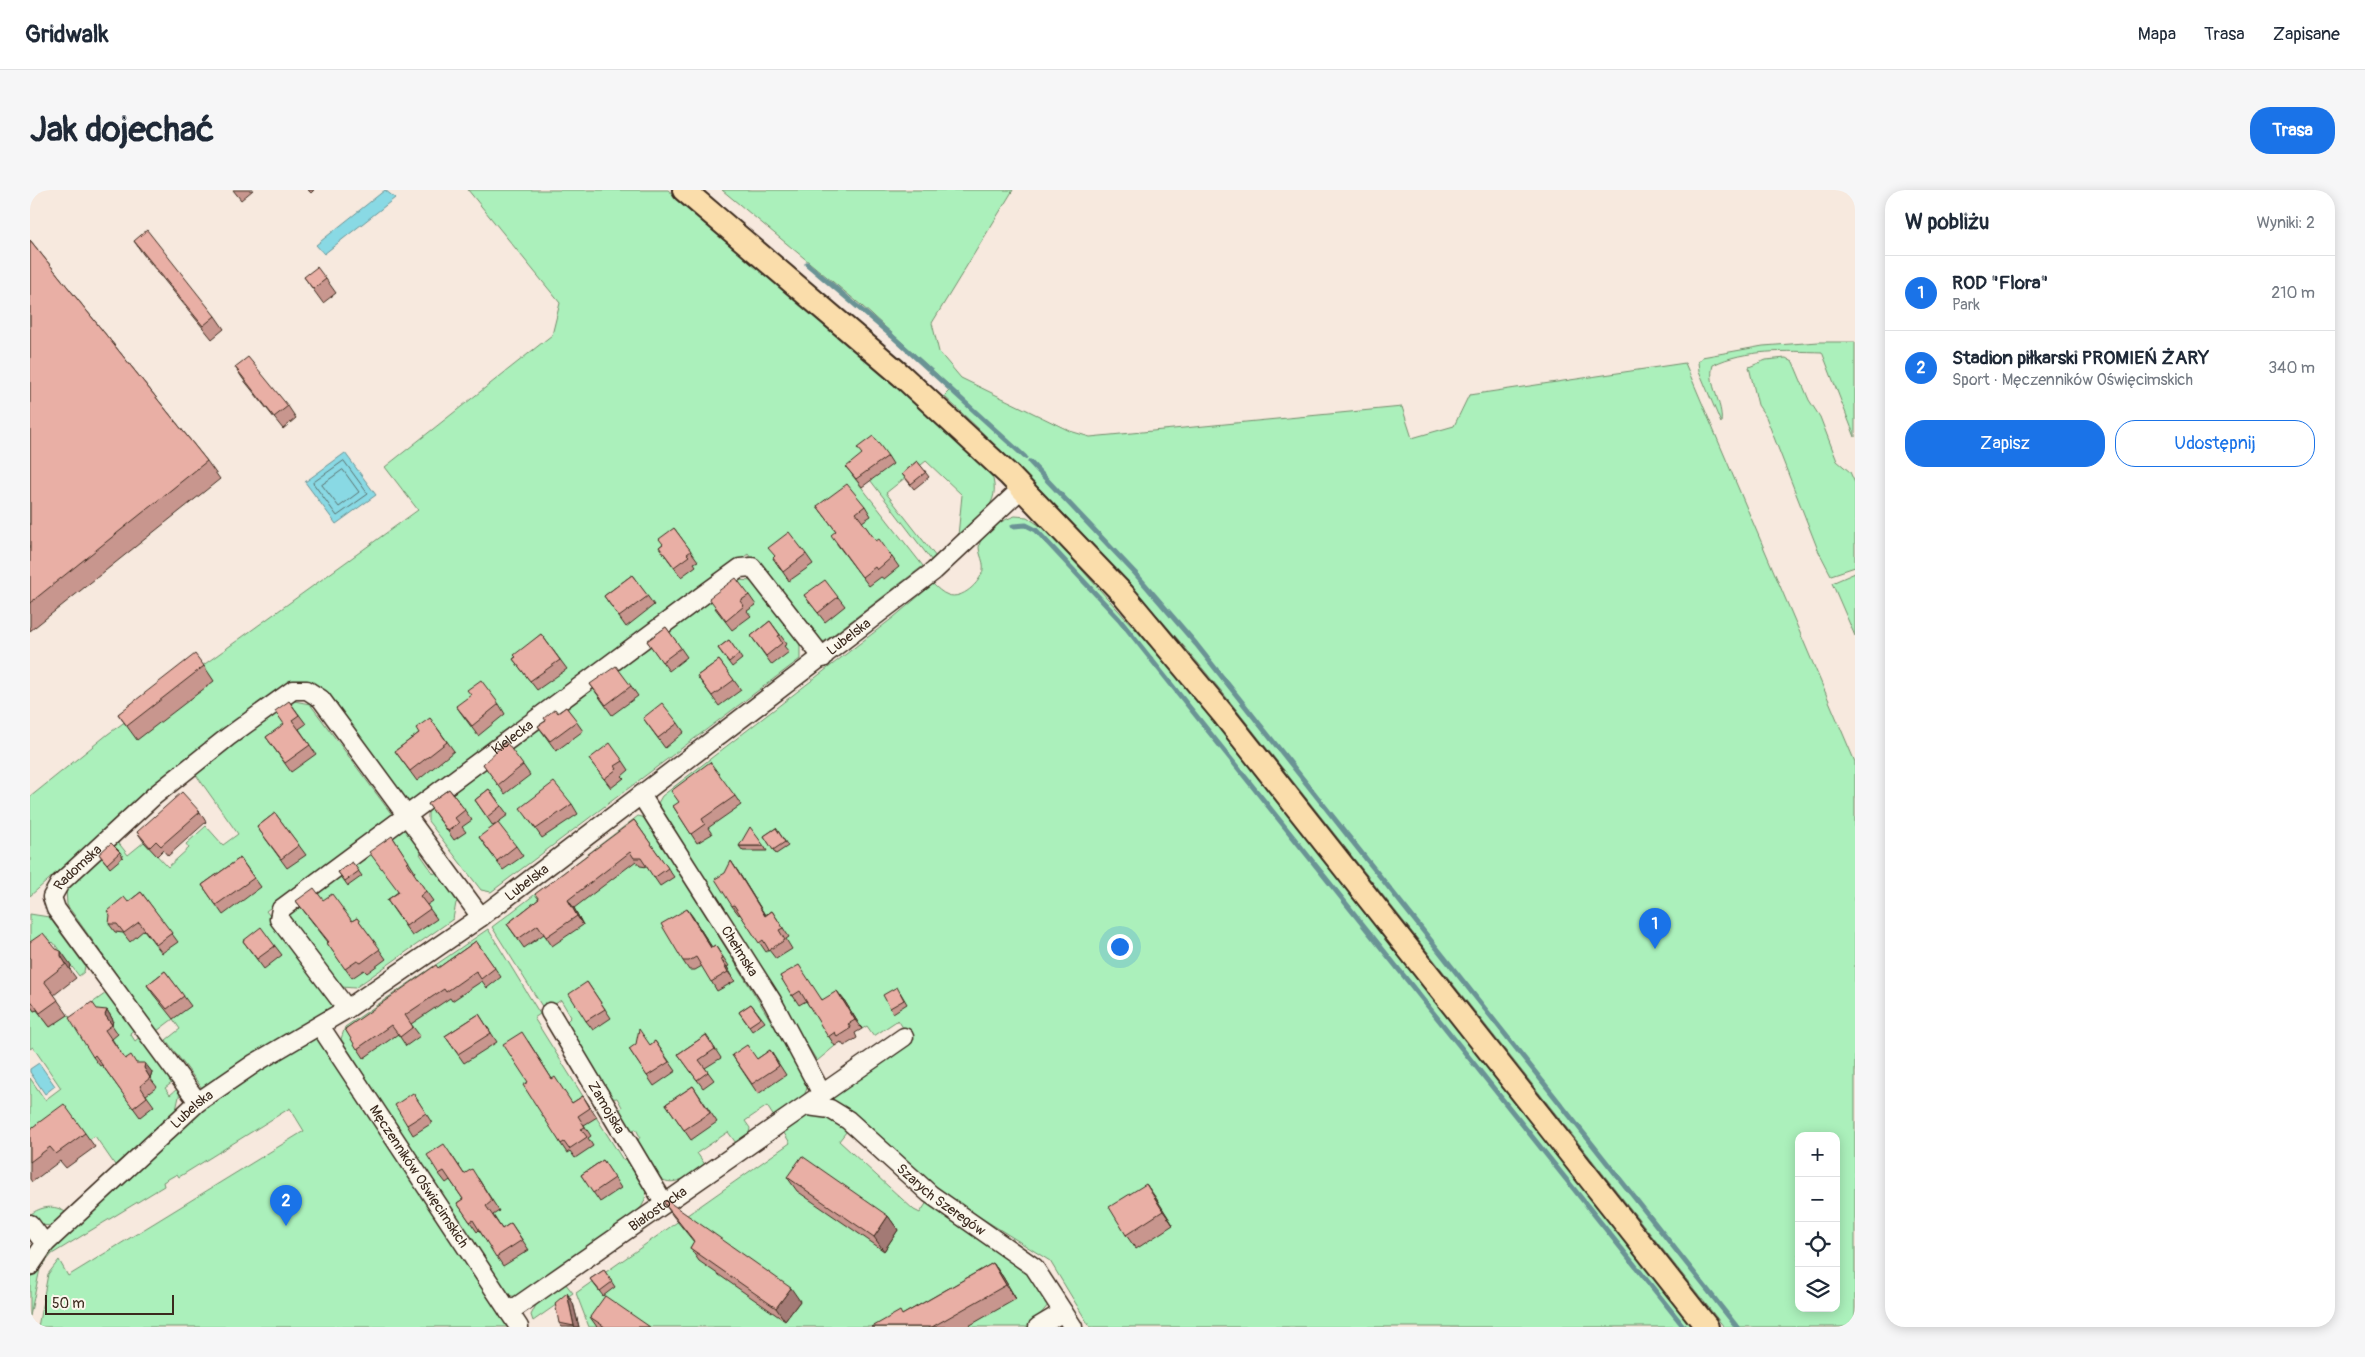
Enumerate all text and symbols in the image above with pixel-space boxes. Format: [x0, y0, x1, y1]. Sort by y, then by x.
text: Gridwalk [25, 20, 109, 49]
text: Mapa [2138, 23, 2176, 46]
text: Trasa [2204, 23, 2245, 46]
text: Zapisane [2273, 23, 2340, 46]
button: Trasa [2250, 107, 2335, 154]
text: Jak dojechać [30, 108, 214, 152]
text: W pobliżu [1905, 209, 1989, 236]
text: Wyniki: 2 [2256, 213, 2315, 233]
text: ROD "Flora" [1952, 271, 2048, 295]
text: 1 [1918, 283, 1924, 303]
text: 210 m [2271, 283, 2315, 303]
text: Park [1952, 295, 1980, 315]
text: Stadion piłkarski PROMIEŃ ŻARY [1952, 346, 2209, 370]
text: 2 [1917, 358, 1925, 378]
text: 340 m [2268, 358, 2315, 378]
text: Sport · Męczenników Oświęcimskich [1952, 370, 2193, 390]
button: Zapisz [1905, 420, 2105, 467]
button: Udostępnij [2115, 420, 2315, 467]
street label: Lubelska [823, 615, 874, 659]
street label: Kielecka [488, 716, 537, 759]
street label: Radomska [50, 841, 105, 893]
street label: Lubelska [502, 860, 552, 905]
pin: 1 [1639, 908, 1671, 949]
street label: Chełmska [717, 923, 762, 980]
your location [1107, 934, 1133, 960]
street label: Zamojska [584, 1078, 629, 1137]
street label: Lubelska [167, 1086, 216, 1132]
street label: Męczenników Oświęcimskich [366, 1102, 472, 1251]
map controls [1795, 1132, 1840, 1312]
button: + [1795, 1132, 1840, 1177]
street label: Szarych Szeregów [893, 1160, 989, 1240]
button: − [1795, 1177, 1840, 1222]
street label: Białostocka [626, 1183, 690, 1235]
pin: 2 [270, 1185, 302, 1226]
button: locate [1795, 1222, 1840, 1267]
button: layers [1795, 1267, 1840, 1312]
scale bar [45, 1292, 174, 1315]
text: 50 m [52, 1295, 85, 1312]

